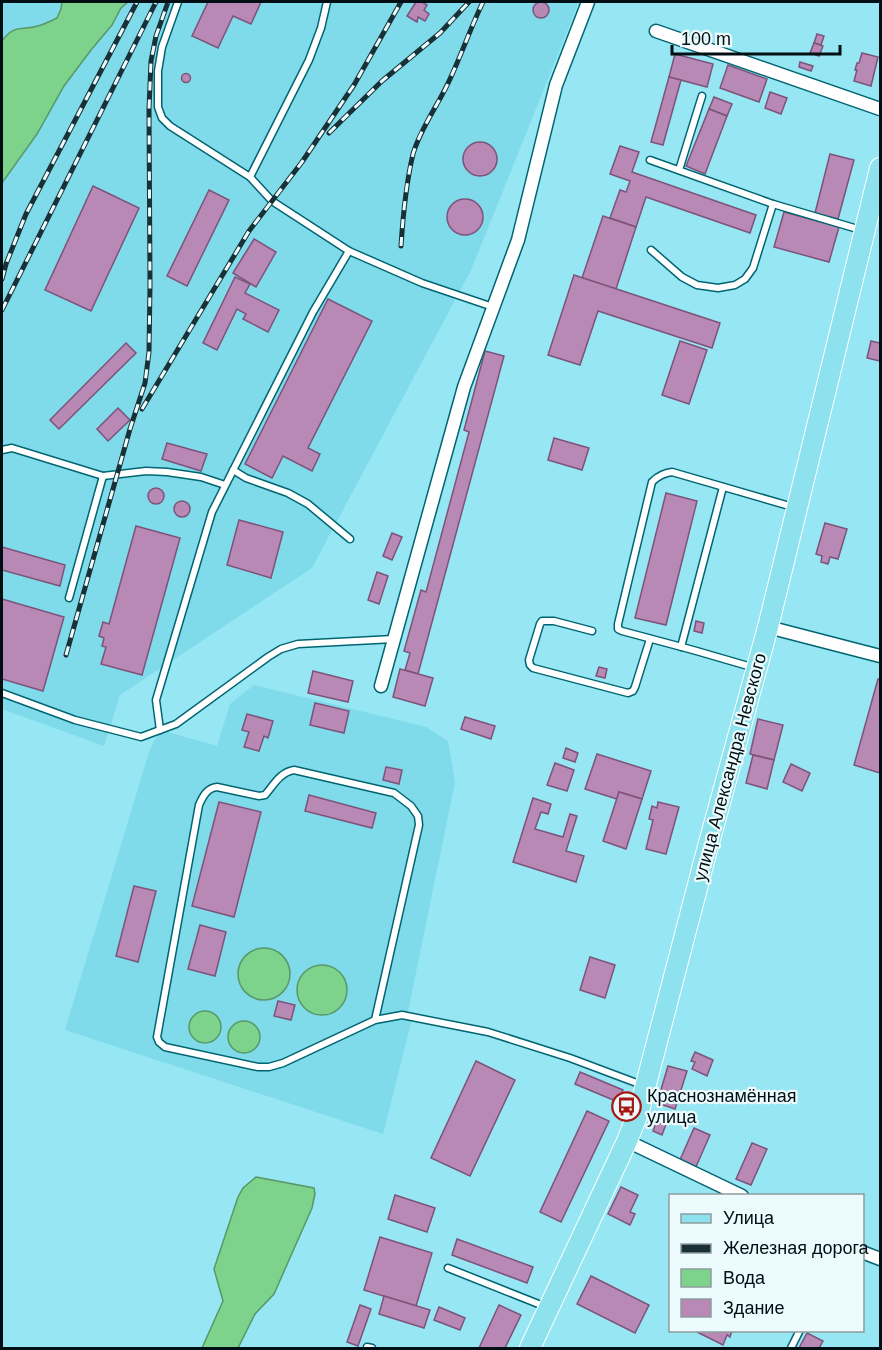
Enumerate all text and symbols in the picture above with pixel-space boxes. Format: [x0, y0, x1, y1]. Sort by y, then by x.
scale bar [672, 18, 840, 56]
text: 100 m [681, 29, 731, 49]
street label: улица Александра Невского [690, 651, 770, 883]
place label: Краснознамённая улица [647, 1086, 796, 1127]
bus stop icon: Краснознамённая улица [610, 1090, 642, 1122]
legend [669, 1194, 864, 1332]
text: Улица [723, 1208, 775, 1228]
text: Железная дорога [723, 1238, 870, 1258]
text: Вода [723, 1268, 766, 1288]
text: Здание [723, 1298, 784, 1318]

